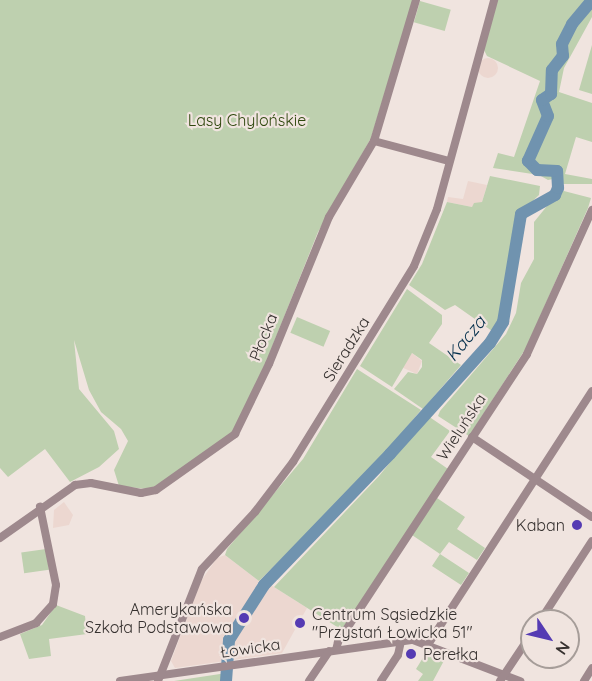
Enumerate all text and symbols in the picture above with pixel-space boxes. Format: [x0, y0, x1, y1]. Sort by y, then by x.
park label: Lasy Chylońskie [188, 110, 306, 130]
street label: Płocka [245, 311, 281, 363]
water label: Kacza [441, 312, 491, 366]
street label: Sieradzka [319, 313, 373, 385]
street label: Wieluńska [432, 390, 490, 464]
place label: Kaban [516, 515, 565, 535]
marker: Kaban [570, 518, 584, 532]
place label: Amerykańska Szkoła Podstawowa [85, 599, 232, 637]
place label: Centrum Sąsiedzkie "Przystań Łowicka 51" [312, 604, 473, 642]
north arrow [520, 609, 580, 669]
marker: Amerykańska Szkoła Podstawowa [237, 611, 251, 625]
marker: Centrum Sąsiedzkie "Przystań Łowicka 51" [293, 616, 307, 630]
street label: Łowicka [219, 634, 281, 662]
text: N [552, 638, 575, 659]
place label: Perełka [423, 644, 478, 664]
marker: Perełka [404, 647, 418, 661]

